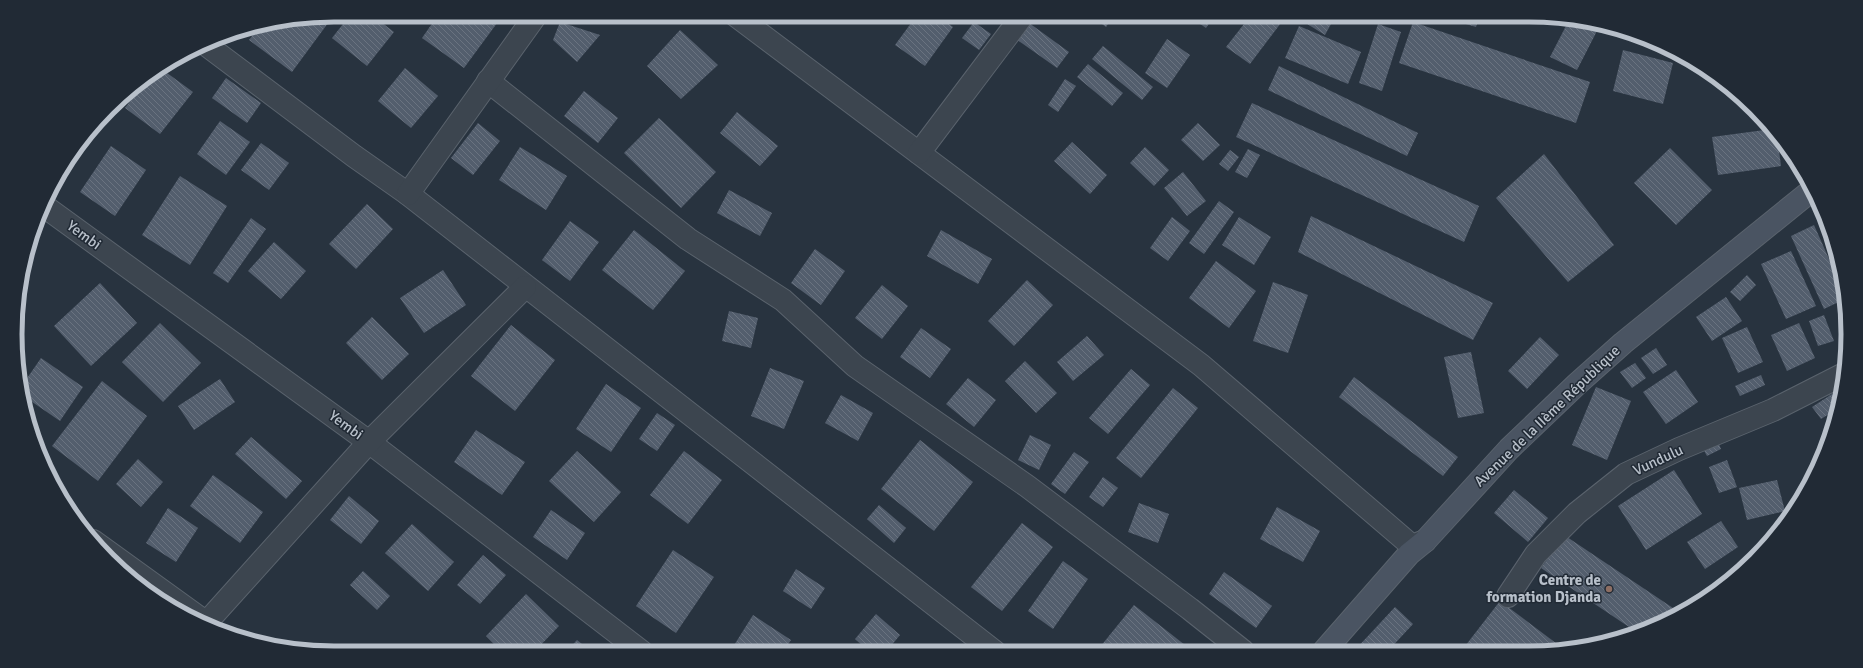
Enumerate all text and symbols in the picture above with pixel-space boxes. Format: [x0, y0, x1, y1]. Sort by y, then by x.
street label: Yembi [63, 217, 105, 253]
street label: Avenue de la IIème République [1470, 342, 1624, 490]
street label: Yembi [325, 407, 367, 443]
street label: Vundulu [1630, 441, 1686, 479]
place label: Centre de formation Djanda [1485, 571, 1601, 606]
marker: Centre de formation Djanda [1604, 584, 1614, 594]

